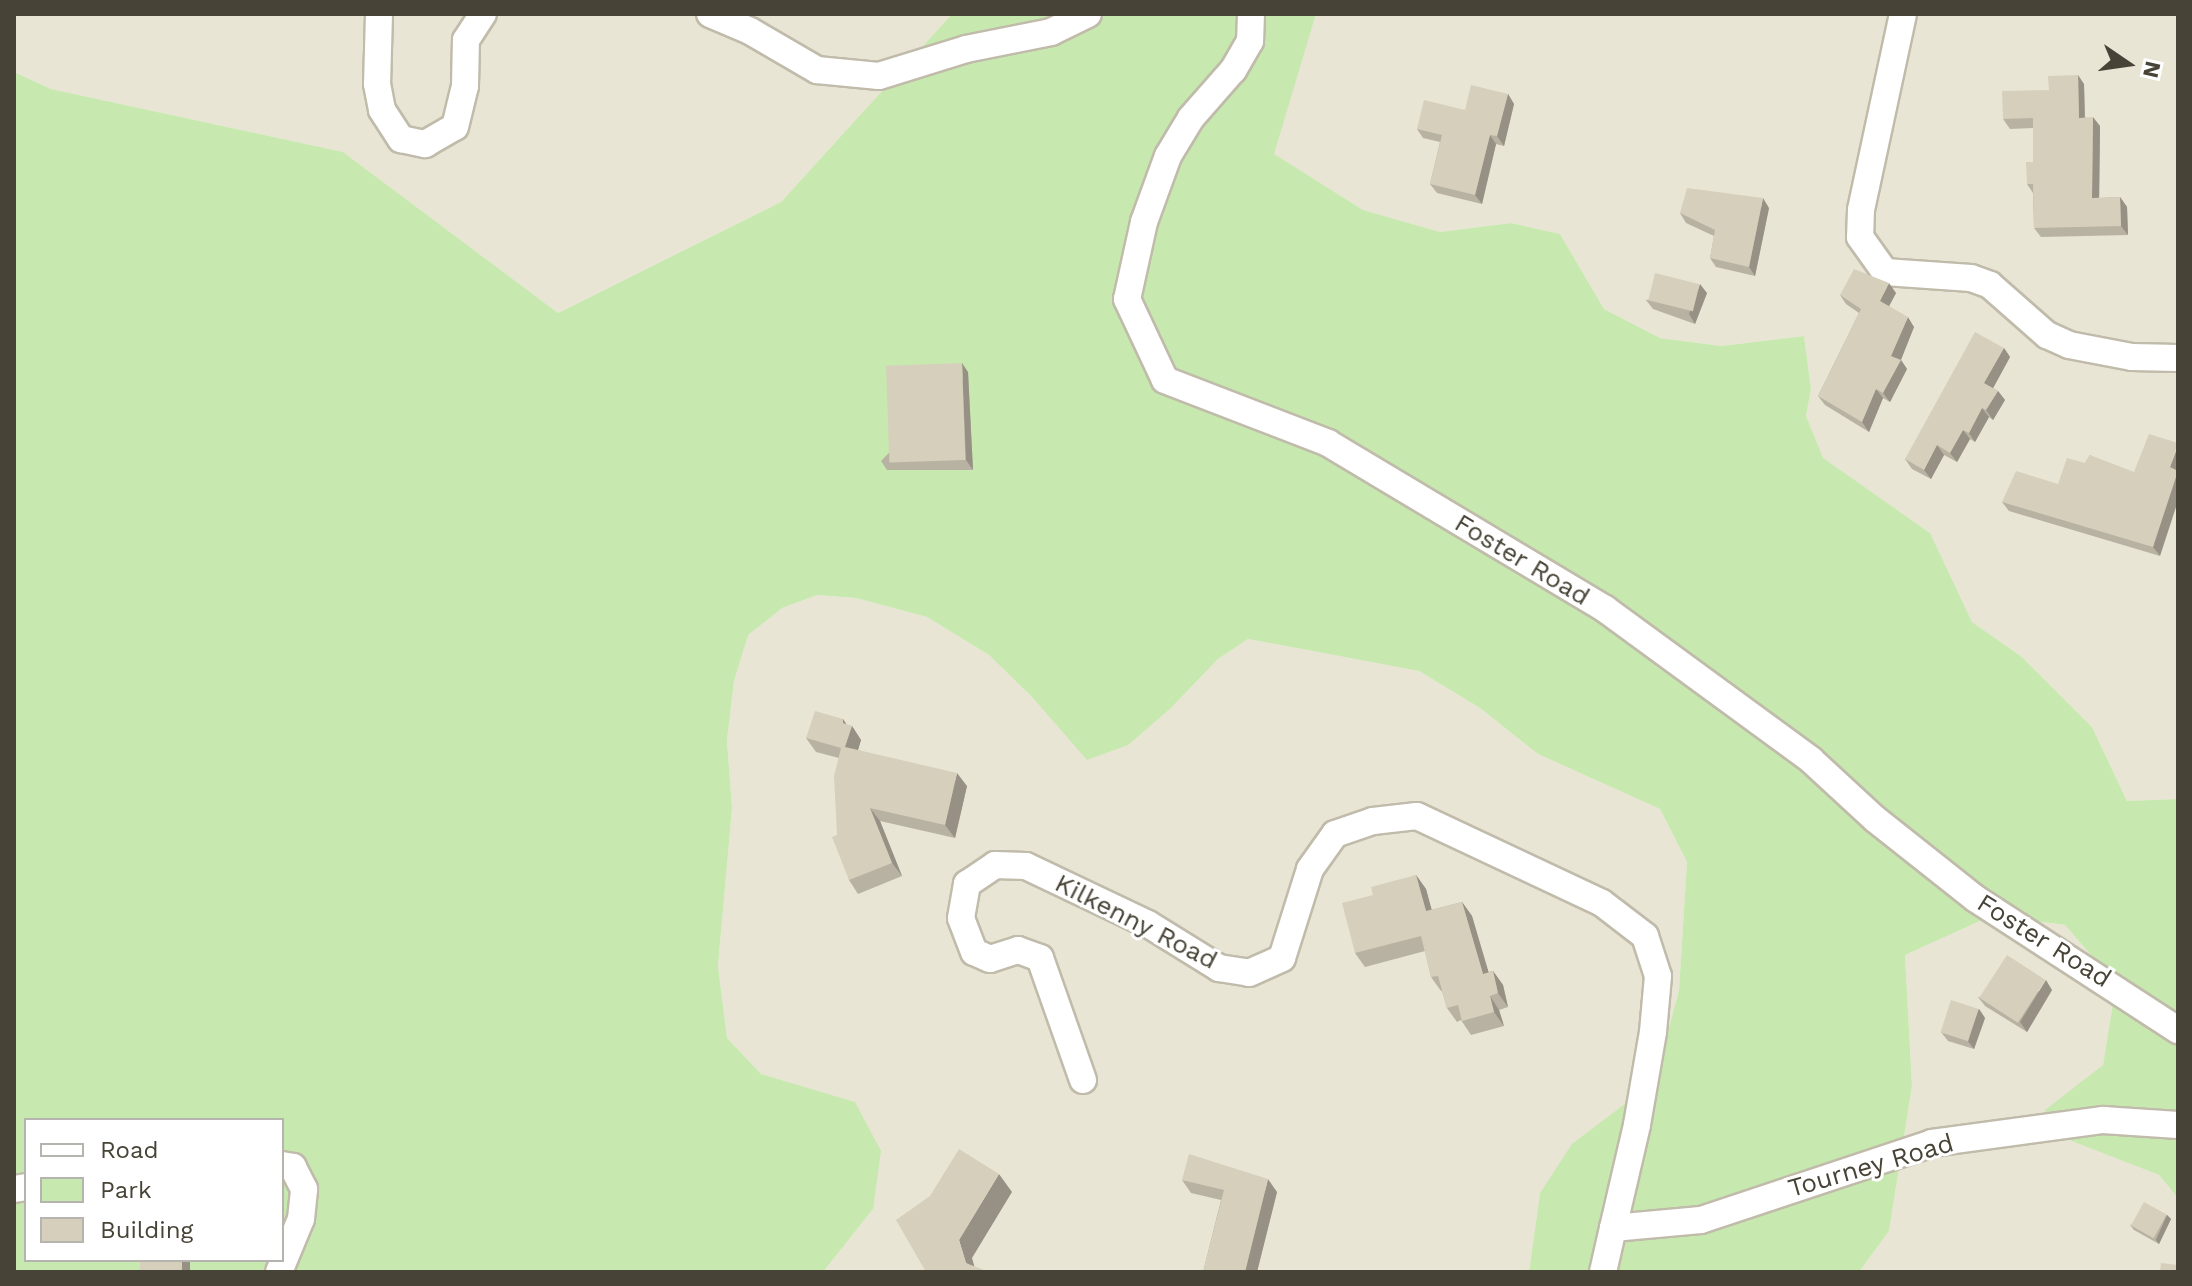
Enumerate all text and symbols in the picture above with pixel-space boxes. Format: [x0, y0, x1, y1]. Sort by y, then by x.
north arrow [2088, 24, 2168, 104]
text: N [2138, 59, 2166, 80]
street label: Foster Road [1449, 507, 1595, 613]
street label: Kilkenny Road [1049, 868, 1223, 976]
street label: Foster Road [1971, 887, 2117, 995]
legend [24, 1118, 284, 1262]
street label: Tourney Road [1784, 1127, 1958, 1205]
text: Road [100, 1136, 159, 1164]
text: Park [100, 1176, 152, 1204]
text: Building [100, 1216, 193, 1244]

